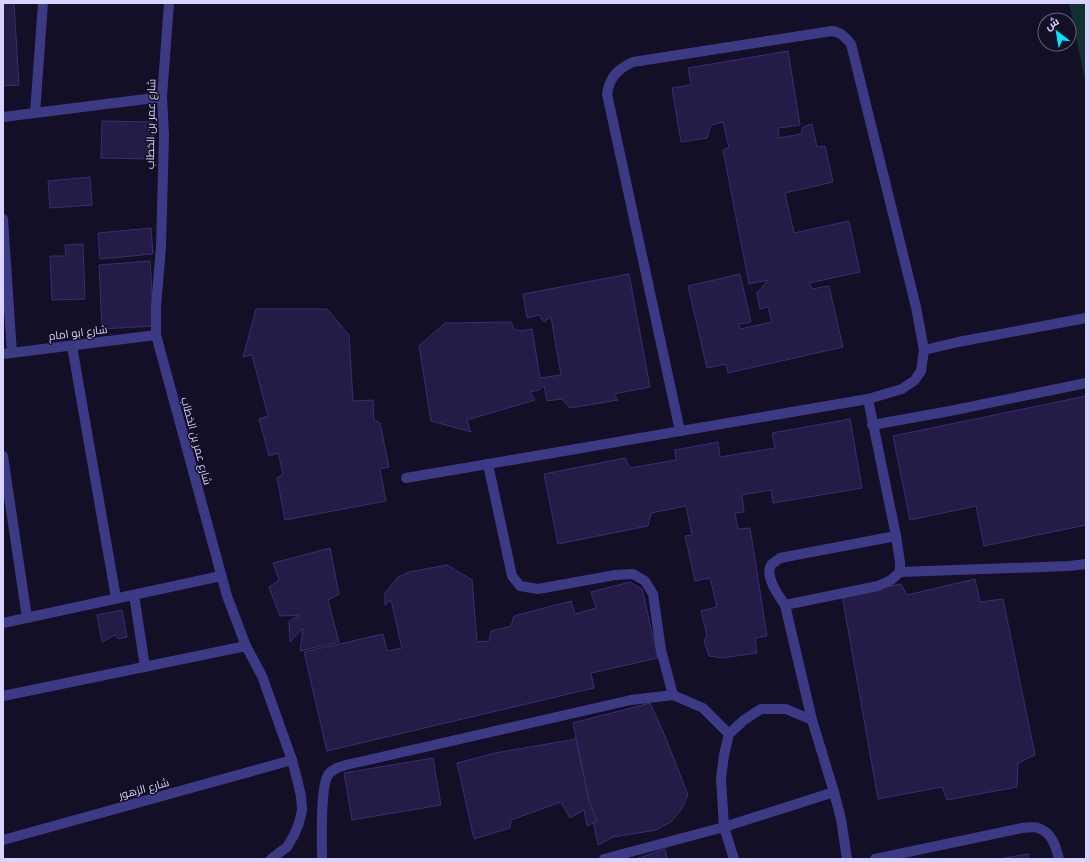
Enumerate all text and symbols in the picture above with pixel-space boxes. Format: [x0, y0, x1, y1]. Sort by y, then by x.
north arrow [1037, 12, 1077, 52]
text: ش [1043, 15, 1062, 33]
street label: شارع عمر بن الخطاب [144, 79, 159, 169]
street label: شارع ابو امام [48, 323, 108, 344]
street label: شارع عمر بن الخطاب [177, 396, 214, 487]
street label: شارع الزهور [117, 776, 171, 803]

